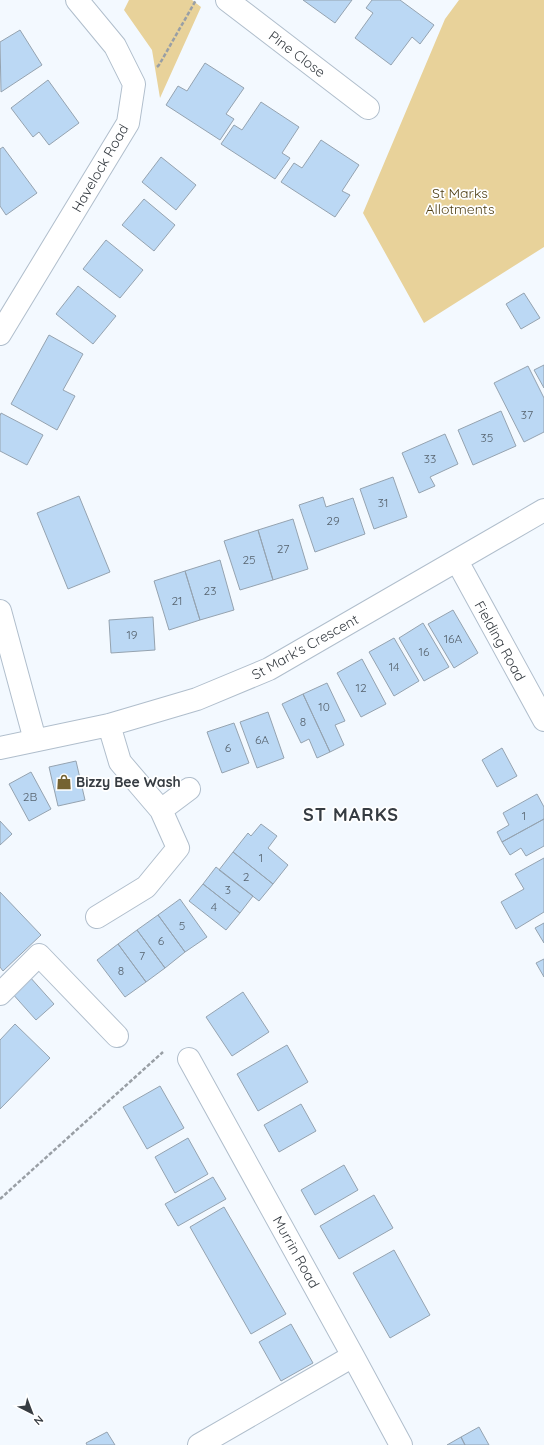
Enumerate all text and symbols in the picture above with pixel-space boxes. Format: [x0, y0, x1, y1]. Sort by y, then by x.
street label: Pine Close [265, 27, 329, 81]
street label: Havelock Road [68, 121, 132, 215]
park label: St Marks Allotments [426, 184, 494, 218]
house number: 37 [521, 407, 533, 422]
house number: 35 [481, 430, 493, 445]
house number: 33 [424, 451, 436, 466]
house number: 31 [378, 495, 388, 510]
house number: 29 [326, 513, 340, 528]
house number: 27 [277, 541, 289, 556]
house number: 25 [242, 552, 256, 567]
house number: 23 [204, 583, 216, 598]
house number: 21 [171, 593, 183, 608]
street label: Fielding Road [471, 598, 529, 684]
street label: St Mark's Crescent [249, 610, 362, 684]
house number: 19 [126, 627, 138, 642]
house number: 16A [444, 631, 463, 646]
house number: 16 [419, 644, 430, 659]
house number: 14 [389, 659, 399, 674]
house number: 12 [355, 680, 367, 695]
house number: 10 [318, 699, 330, 714]
house number: 8 [300, 714, 306, 729]
house number: 6A [255, 732, 269, 747]
house number: 6 [225, 740, 232, 755]
shop icon: Bizzy Bee Wash [55, 773, 73, 791]
place label: Bizzy Bee Wash [76, 773, 181, 791]
house number: 2B [23, 789, 37, 804]
district label: ST MARKS [303, 803, 399, 826]
house number: 1 [522, 808, 526, 823]
house number: 1 [259, 850, 263, 865]
house number: 2 [243, 869, 250, 884]
house number: 3 [225, 882, 231, 897]
house number: 4 [211, 899, 217, 914]
house number: 5 [179, 918, 185, 933]
house number: 6 [158, 933, 165, 948]
house number: 7 [139, 948, 145, 963]
house number: 8 [118, 963, 124, 978]
street label: Murrin Road [269, 1213, 323, 1291]
north arrow [12, 1393, 52, 1433]
text: N [31, 1413, 46, 1428]

